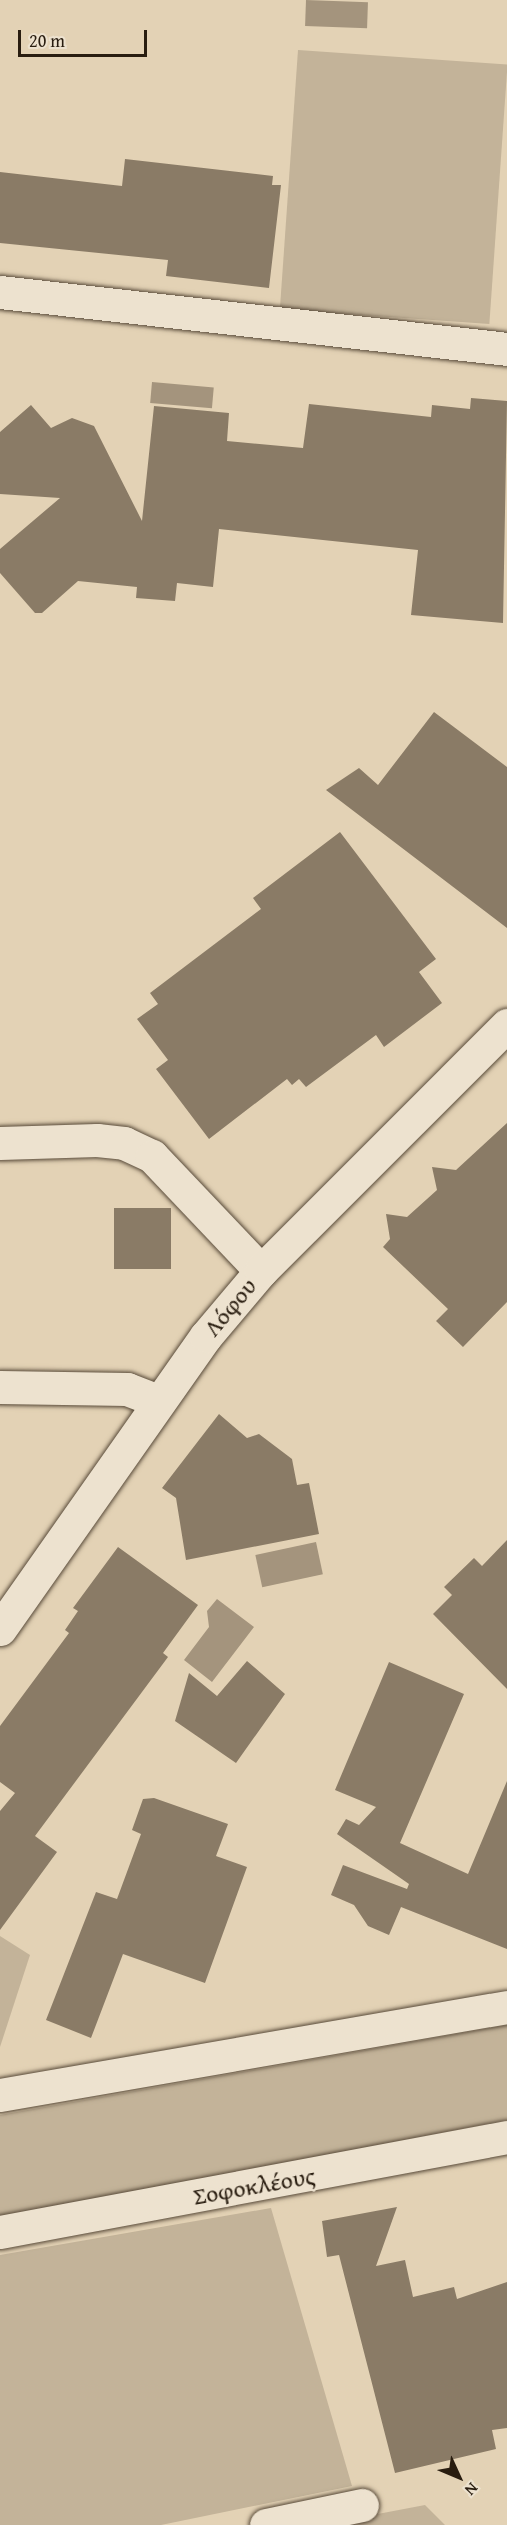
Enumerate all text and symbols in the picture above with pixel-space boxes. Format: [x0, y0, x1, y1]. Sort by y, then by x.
scale bar [21, 18, 150, 56]
text: 20 m [29, 27, 65, 54]
street label: Λόφου [197, 1272, 263, 1342]
street label: Σοφοκλέους [191, 2161, 317, 2211]
north arrow [429, 2447, 489, 2507]
text: N [460, 2477, 484, 2502]

